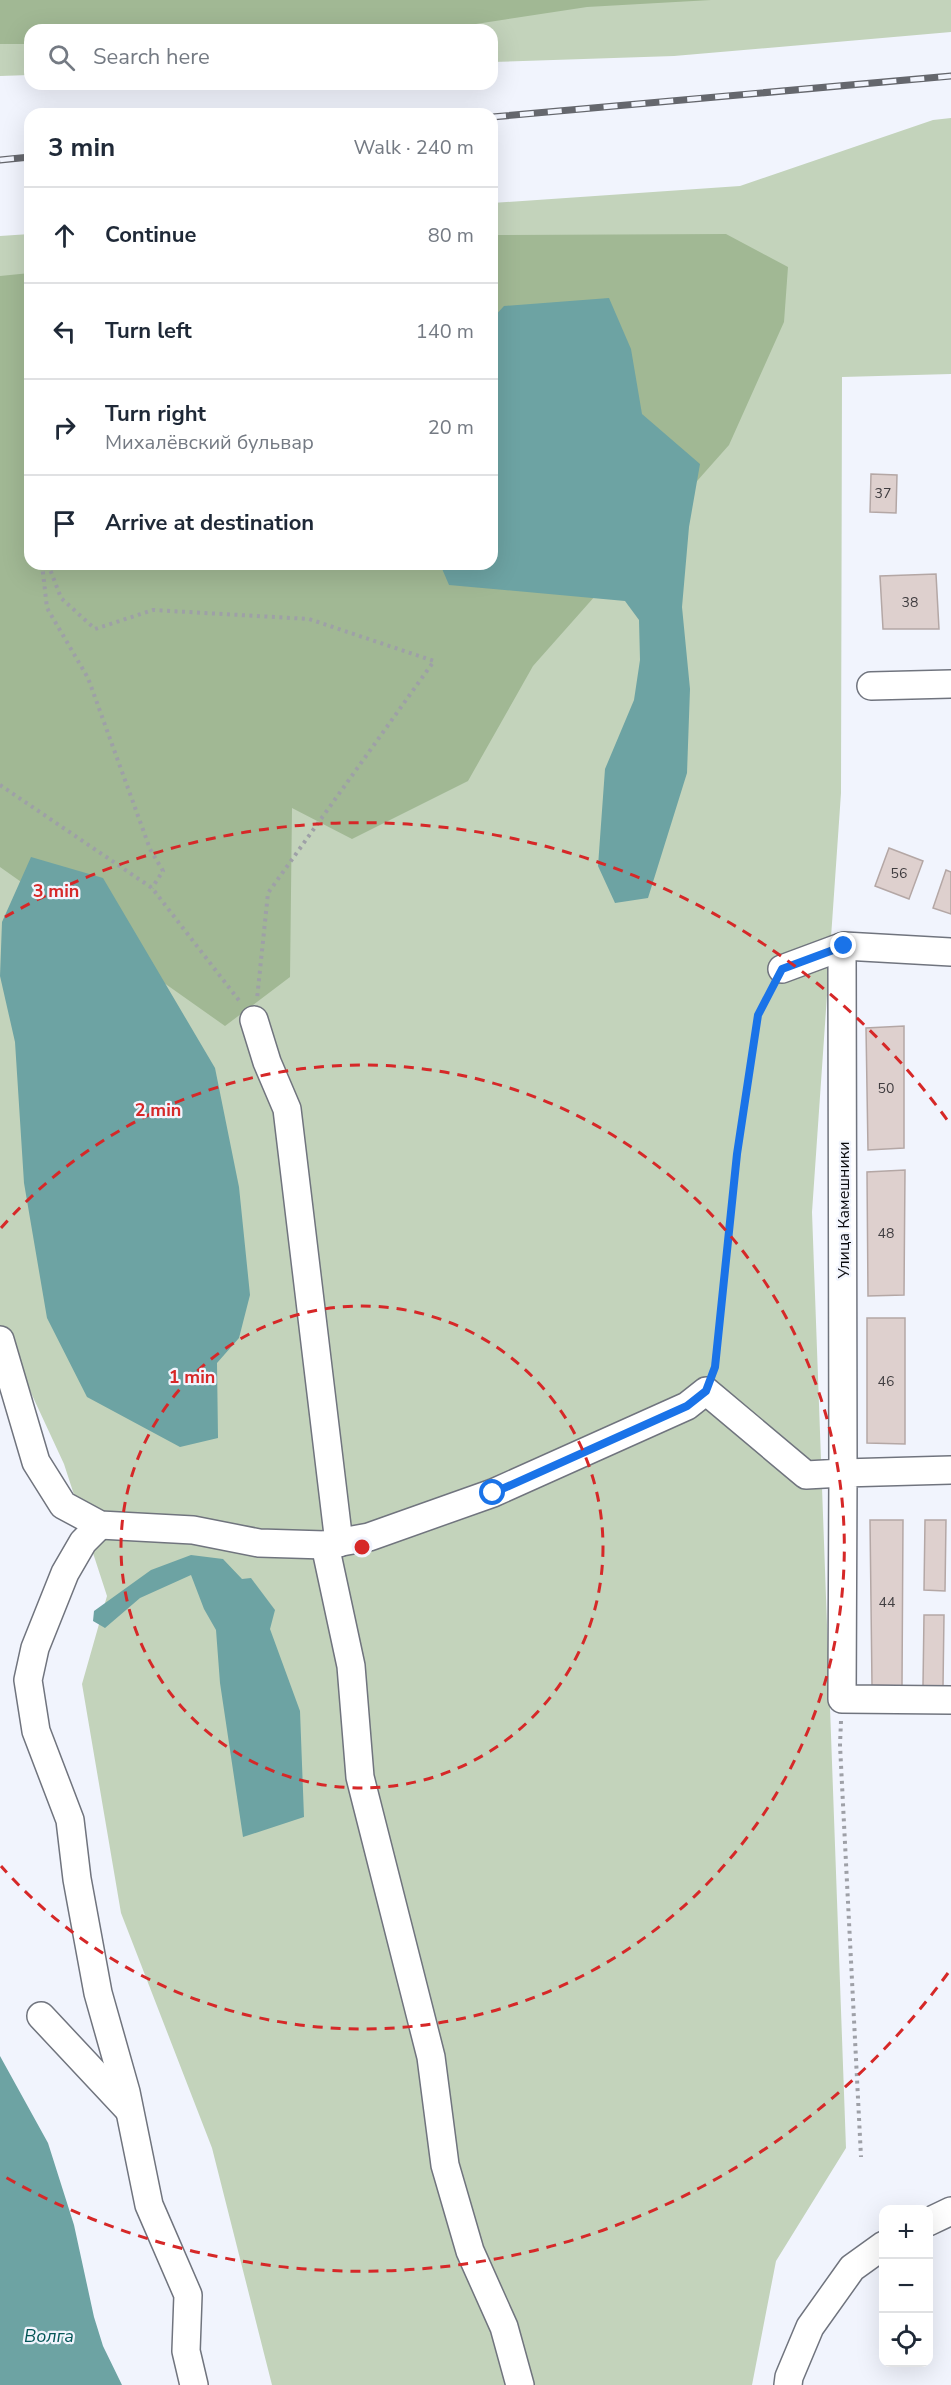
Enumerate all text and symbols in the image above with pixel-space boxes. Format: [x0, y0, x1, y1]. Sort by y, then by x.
search box [24, 24, 498, 90]
icon: search [45, 41, 78, 74]
text: Search here [93, 42, 210, 72]
text: 3 min [48, 130, 115, 165]
text: Walk · 240 m [354, 134, 474, 161]
icon: ahead [48, 219, 81, 252]
text: Continue [105, 220, 196, 250]
text: 80 m [428, 222, 474, 249]
icon: left [48, 315, 81, 348]
text: Turn left [105, 316, 192, 346]
text: 140 m [416, 318, 474, 345]
text: Turn right [105, 399, 206, 429]
icon: right [48, 411, 81, 444]
text: 20 m [428, 414, 474, 441]
text: Михалёвский бульвар [105, 429, 314, 456]
house number: 37 [875, 484, 891, 503]
icon: arrive [48, 507, 81, 540]
text: Arrive at destination [105, 508, 314, 538]
house number: 38 [902, 593, 918, 612]
house number: 56 [891, 864, 907, 883]
text: 3 min [33, 879, 79, 903]
route end [830, 932, 856, 958]
house number: 50 [878, 1079, 894, 1098]
text: 2 min [135, 1098, 181, 1122]
street label: Улица Камешники [833, 1141, 855, 1280]
house number: 48 [878, 1224, 894, 1243]
text: 1 min [169, 1365, 215, 1389]
house number: 46 [878, 1372, 894, 1391]
route start [479, 1479, 505, 1505]
centre of rings [352, 1537, 372, 1557]
house number: 44 [879, 1593, 895, 1612]
map controls [879, 2205, 933, 2367]
button: + [879, 2205, 933, 2259]
button: − [879, 2259, 933, 2313]
button: locate [879, 2313, 933, 2367]
water label: Волга [24, 2324, 74, 2348]

